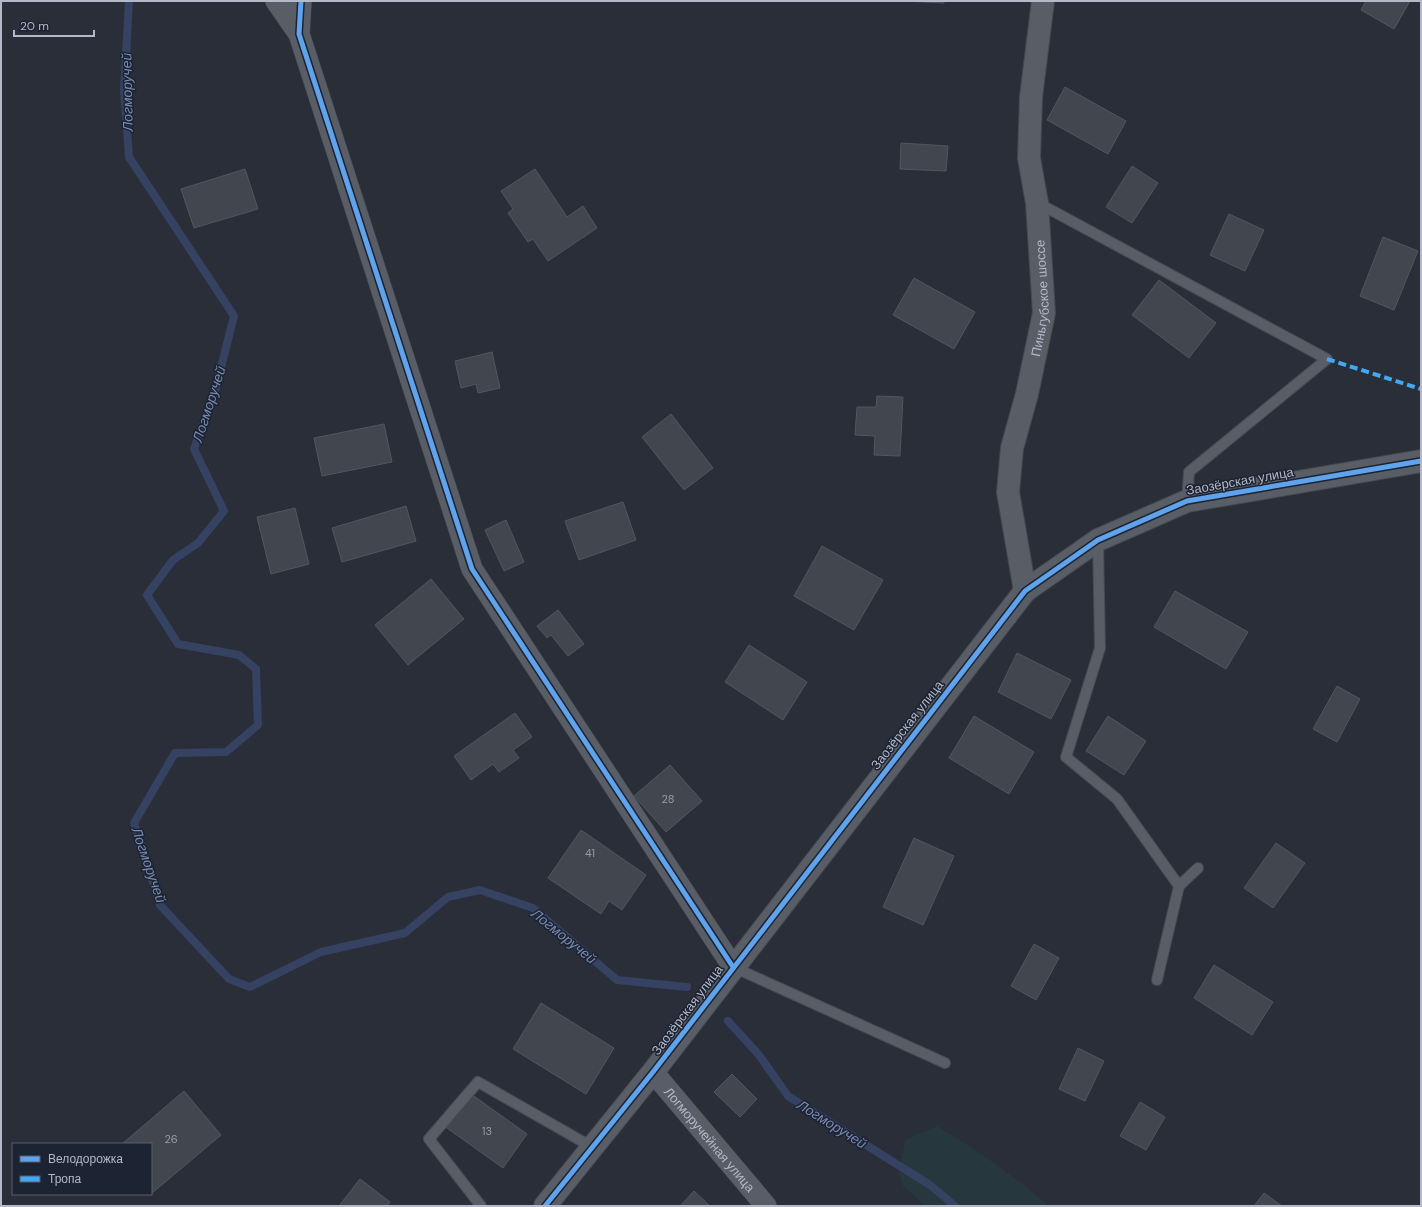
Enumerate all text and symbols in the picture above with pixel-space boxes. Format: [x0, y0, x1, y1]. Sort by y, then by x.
scale bar [14, 12, 94, 38]
text: 20 m [20, 18, 49, 34]
water label: Логморучей [117, 52, 137, 132]
street label: Пиньгубское шоссе [1027, 239, 1053, 358]
water label: Логморучей [188, 364, 230, 445]
street label: Заозёрская улица [1185, 463, 1296, 499]
street label: Заозёрская улица [867, 676, 948, 773]
house number: 28 [662, 792, 674, 806]
water label: Логморучей [127, 824, 170, 905]
house number: 41 [585, 846, 595, 860]
water label: Логморучей [527, 904, 600, 968]
street label: Заозёрская улица [648, 961, 727, 1058]
street label: Логморучейная улица [661, 1083, 759, 1196]
water label: Логморучей [793, 1095, 870, 1153]
house number: 13 [482, 1124, 492, 1138]
house number: 26 [164, 1132, 178, 1146]
legend [12, 1143, 152, 1195]
text: Велодорожка [48, 1151, 123, 1167]
text: Тропа [48, 1171, 82, 1187]

